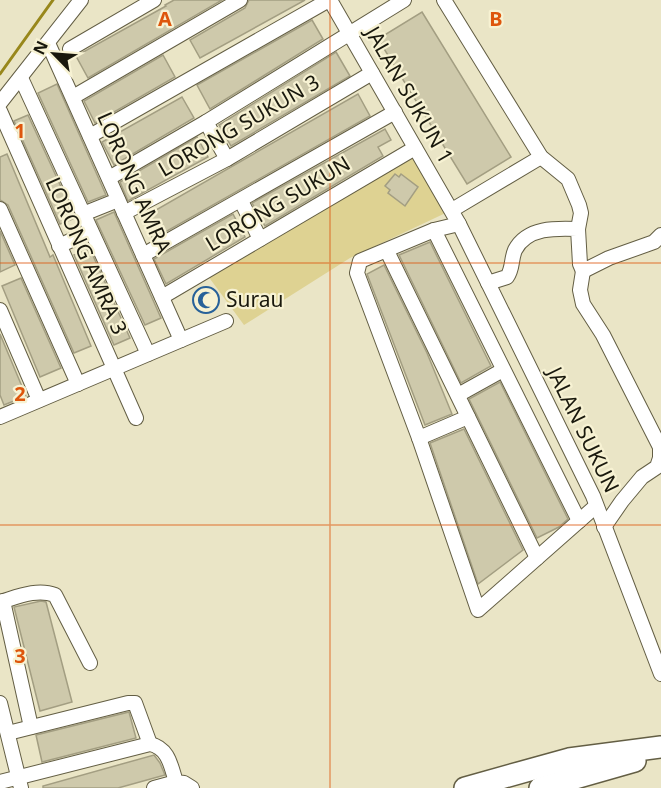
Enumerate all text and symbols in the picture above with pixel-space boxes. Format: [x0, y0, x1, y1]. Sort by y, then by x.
text: A [158, 5, 172, 32]
text: B [489, 5, 503, 32]
street label: JALAN SUKUN 1 [358, 19, 460, 168]
north arrow [24, 24, 84, 84]
text: N [28, 37, 53, 58]
street label: LORONG SUKUN 3 [153, 68, 324, 183]
street label: LORONG AMRA [91, 107, 179, 258]
text: 1 [14, 117, 26, 144]
street label: LORONG SUKUN [200, 149, 355, 257]
street label: LORONG AMRA 3 [40, 172, 134, 339]
mosque icon: Surau [191, 285, 221, 315]
place label: Surau [226, 285, 284, 313]
street label: JALAN SUKUN [541, 360, 626, 497]
text: 2 [14, 380, 26, 407]
text: 3 [14, 642, 26, 669]

